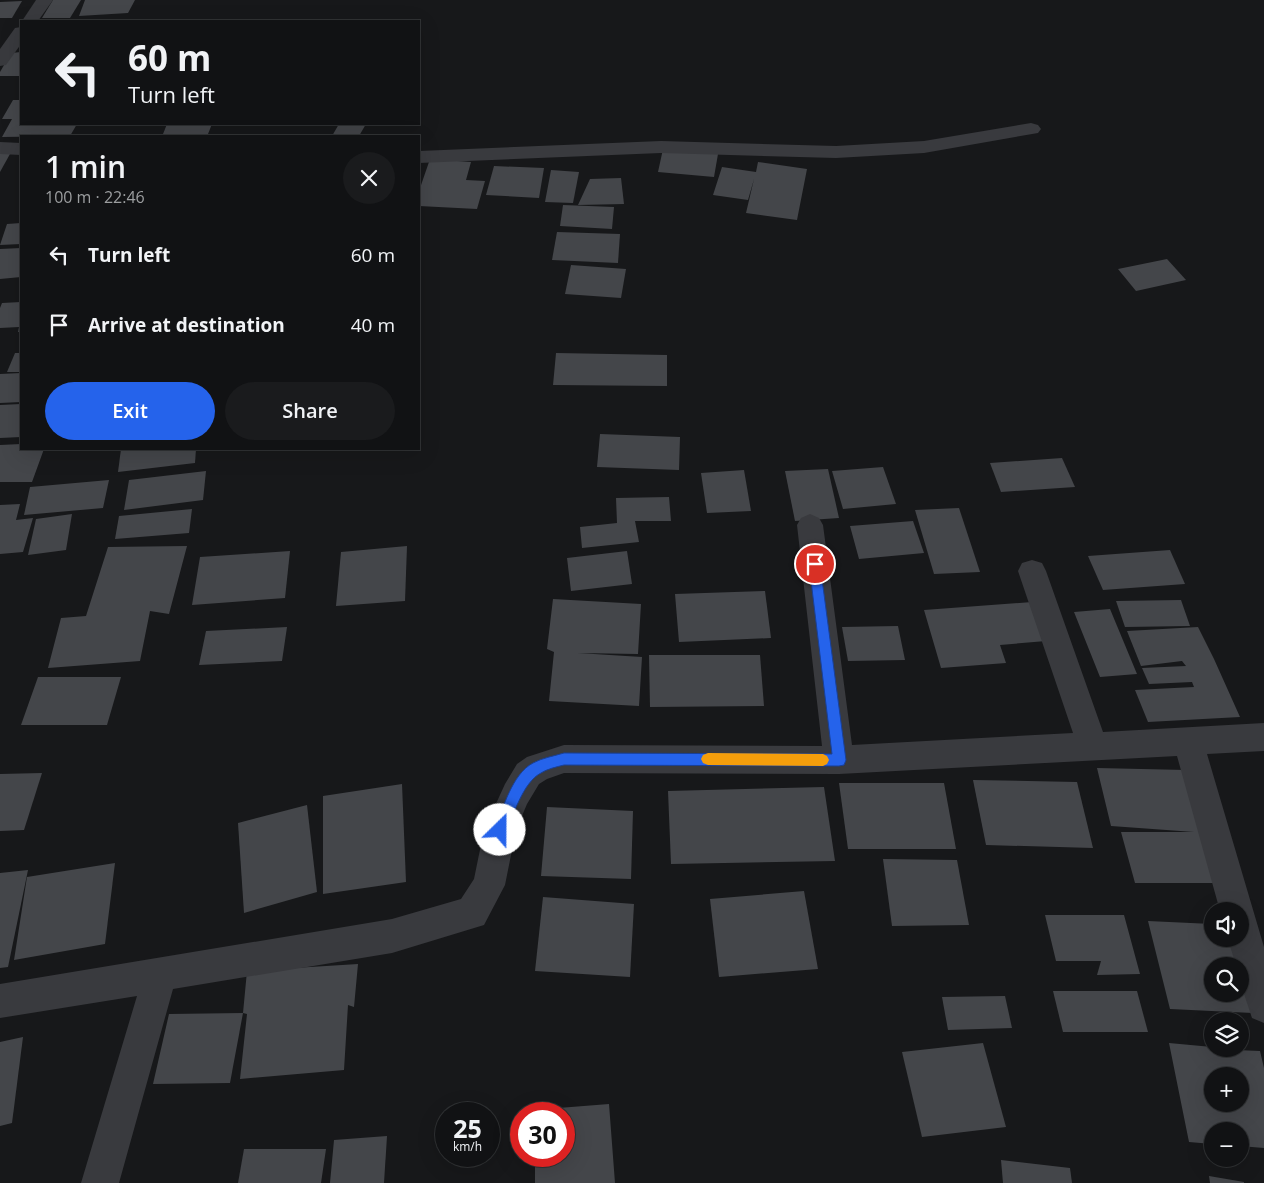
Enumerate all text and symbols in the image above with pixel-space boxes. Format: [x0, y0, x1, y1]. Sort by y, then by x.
text: 60 m [128, 34, 211, 81]
icon: left [45, 40, 110, 105]
text: Turn left [128, 79, 215, 109]
text: 1 min [45, 146, 126, 187]
button: close [343, 152, 395, 204]
text: 100 m · 22:46 [45, 186, 145, 208]
icon: left [45, 241, 73, 269]
text: Turn left [88, 242, 170, 268]
text: 60 m [351, 242, 395, 268]
icon: arrive [45, 311, 73, 339]
text: Arrive at destination [88, 312, 285, 338]
text: 40 m [351, 312, 395, 338]
button: Exit [45, 382, 215, 440]
button: Share [225, 382, 395, 440]
pin [794, 543, 836, 585]
icon: arrive [801, 550, 829, 578]
position arrow [473, 803, 525, 855]
map controls [1204, 902, 1249, 1167]
button: sound [1204, 902, 1249, 947]
button: search [1204, 957, 1249, 1002]
button: layers [1204, 1012, 1249, 1057]
button: + [1204, 1067, 1249, 1112]
speed limit sign: 30 [510, 1102, 575, 1167]
text: 25 [453, 1111, 482, 1145]
button: − [1204, 1122, 1249, 1167]
text: km/h [453, 1138, 482, 1155]

